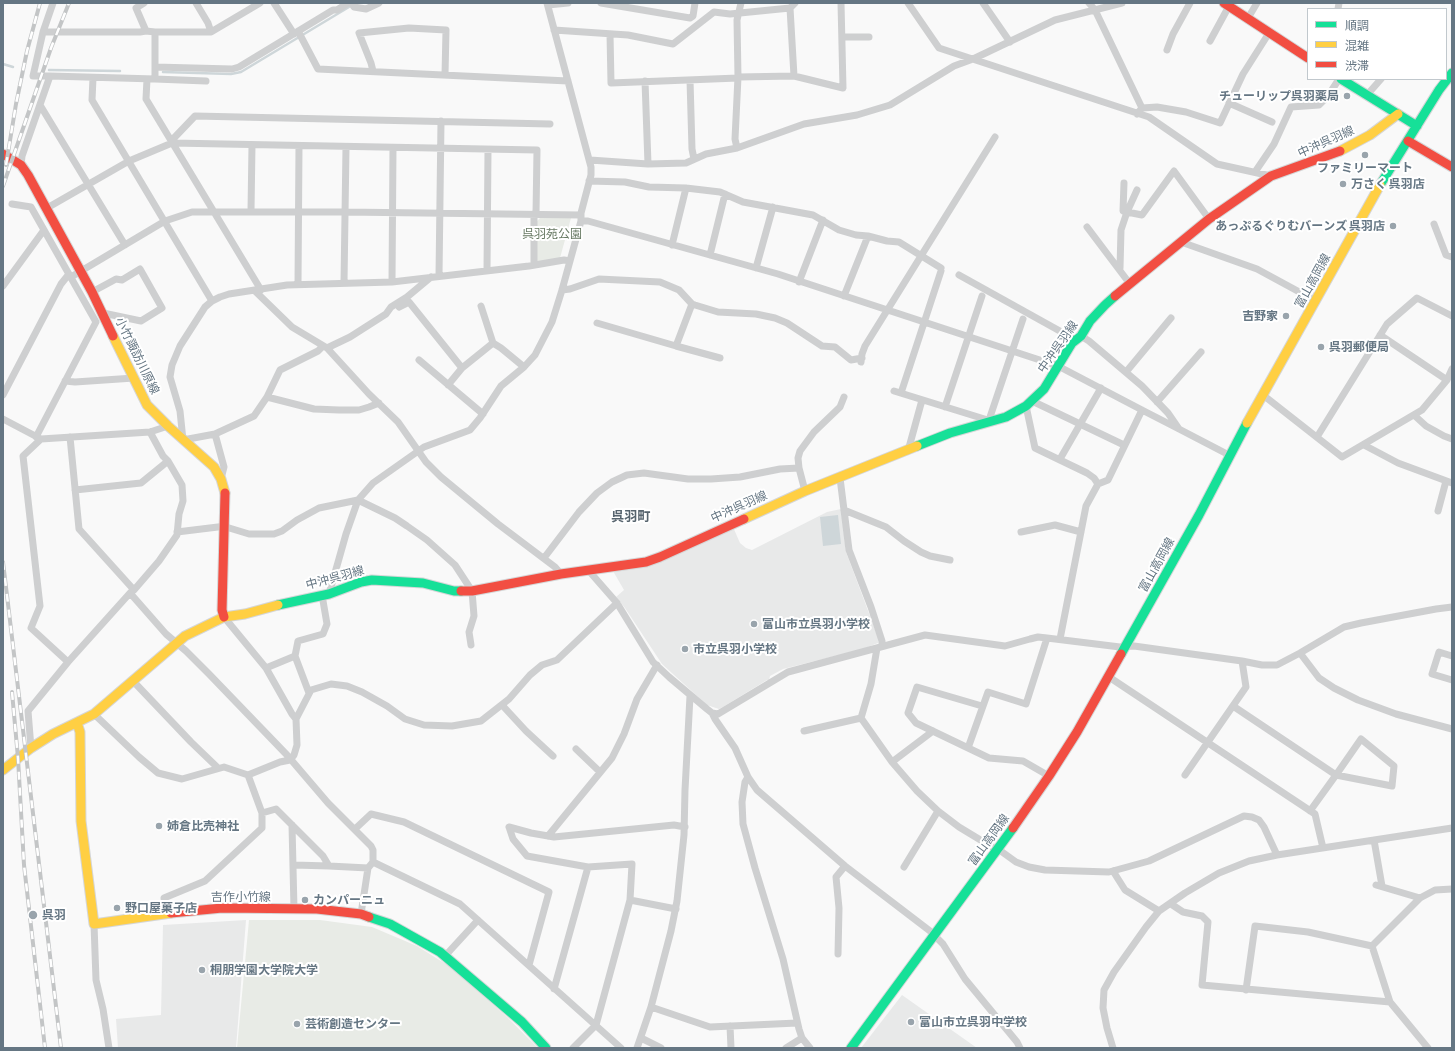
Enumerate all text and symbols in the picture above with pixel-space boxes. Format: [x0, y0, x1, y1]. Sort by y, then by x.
legend [1307, 8, 1447, 80]
text: 順調 [1345, 20, 1369, 32]
text: 混雑 [1345, 40, 1369, 52]
text: 渋滞 [1345, 60, 1369, 72]
place label: チューリップ呉羽薬局 [1219, 89, 1339, 103]
marker: チューリップ呉羽薬局 [1342, 91, 1352, 101]
street label: 中沖呉羽線 [1296, 123, 1356, 161]
marker: ファミリーマート [1360, 150, 1370, 160]
place label: ファミリーマート [1317, 161, 1413, 175]
place label: 万さく 呉羽店 [1351, 177, 1425, 191]
marker: 万さく 呉羽店 [1338, 179, 1348, 189]
place label: あっぷるぐりむバーンズ 呉羽店 [1215, 219, 1385, 233]
marker: あっぷるぐりむバーンズ 呉羽店 [1388, 221, 1398, 231]
park label: 呉羽苑公園 [522, 227, 582, 241]
street label: 富山高岡線 [1292, 251, 1334, 311]
place label: 吉野家 [1242, 309, 1278, 323]
marker: 吉野家 [1281, 311, 1291, 321]
street label: 小竹諏訪川原線 [112, 315, 162, 397]
street label: 中沖呉羽線 [1035, 318, 1081, 376]
place label: 呉羽郵便局 [1329, 340, 1389, 354]
marker: 呉羽郵便局 [1316, 342, 1326, 352]
street label: 中沖呉羽線 [709, 488, 769, 526]
district label: 呉羽町 [612, 509, 650, 525]
street label: 富山高岡線 [1136, 535, 1178, 595]
street label: 中沖呉羽線 [304, 563, 366, 593]
place label: 富山市立呉羽小学校 [762, 617, 870, 631]
marker: 富山市立呉羽小学校 [749, 619, 759, 629]
place label: 市立呉羽小学校 [693, 642, 777, 656]
marker: 市立呉羽小学校 [680, 644, 690, 654]
street label: 富山高岡線 [966, 811, 1012, 869]
place label: 姉倉比売神社 [167, 819, 239, 833]
marker: 姉倉比売神社 [154, 821, 164, 831]
street label: 吉作小竹線 [211, 890, 271, 904]
place label: カンパーニュ [313, 893, 385, 907]
marker: カンパーニュ [300, 895, 310, 905]
place label: 野口屋菓子店 [125, 901, 197, 915]
marker: 野口屋菓子店 [112, 903, 122, 913]
place label: 呉羽 [42, 908, 66, 922]
marker: 呉羽 [27, 909, 39, 921]
place label: 桐朋学園大学院大学 [210, 963, 318, 977]
marker: 桐朋学園大学院大学 [197, 965, 207, 975]
place label: 富山市立呉羽中学校 [919, 1015, 1027, 1029]
place label: 芸術創造センター [305, 1017, 401, 1031]
marker: 富山市立呉羽中学校 [906, 1017, 916, 1027]
marker: 芸術創造センター [292, 1019, 302, 1029]

